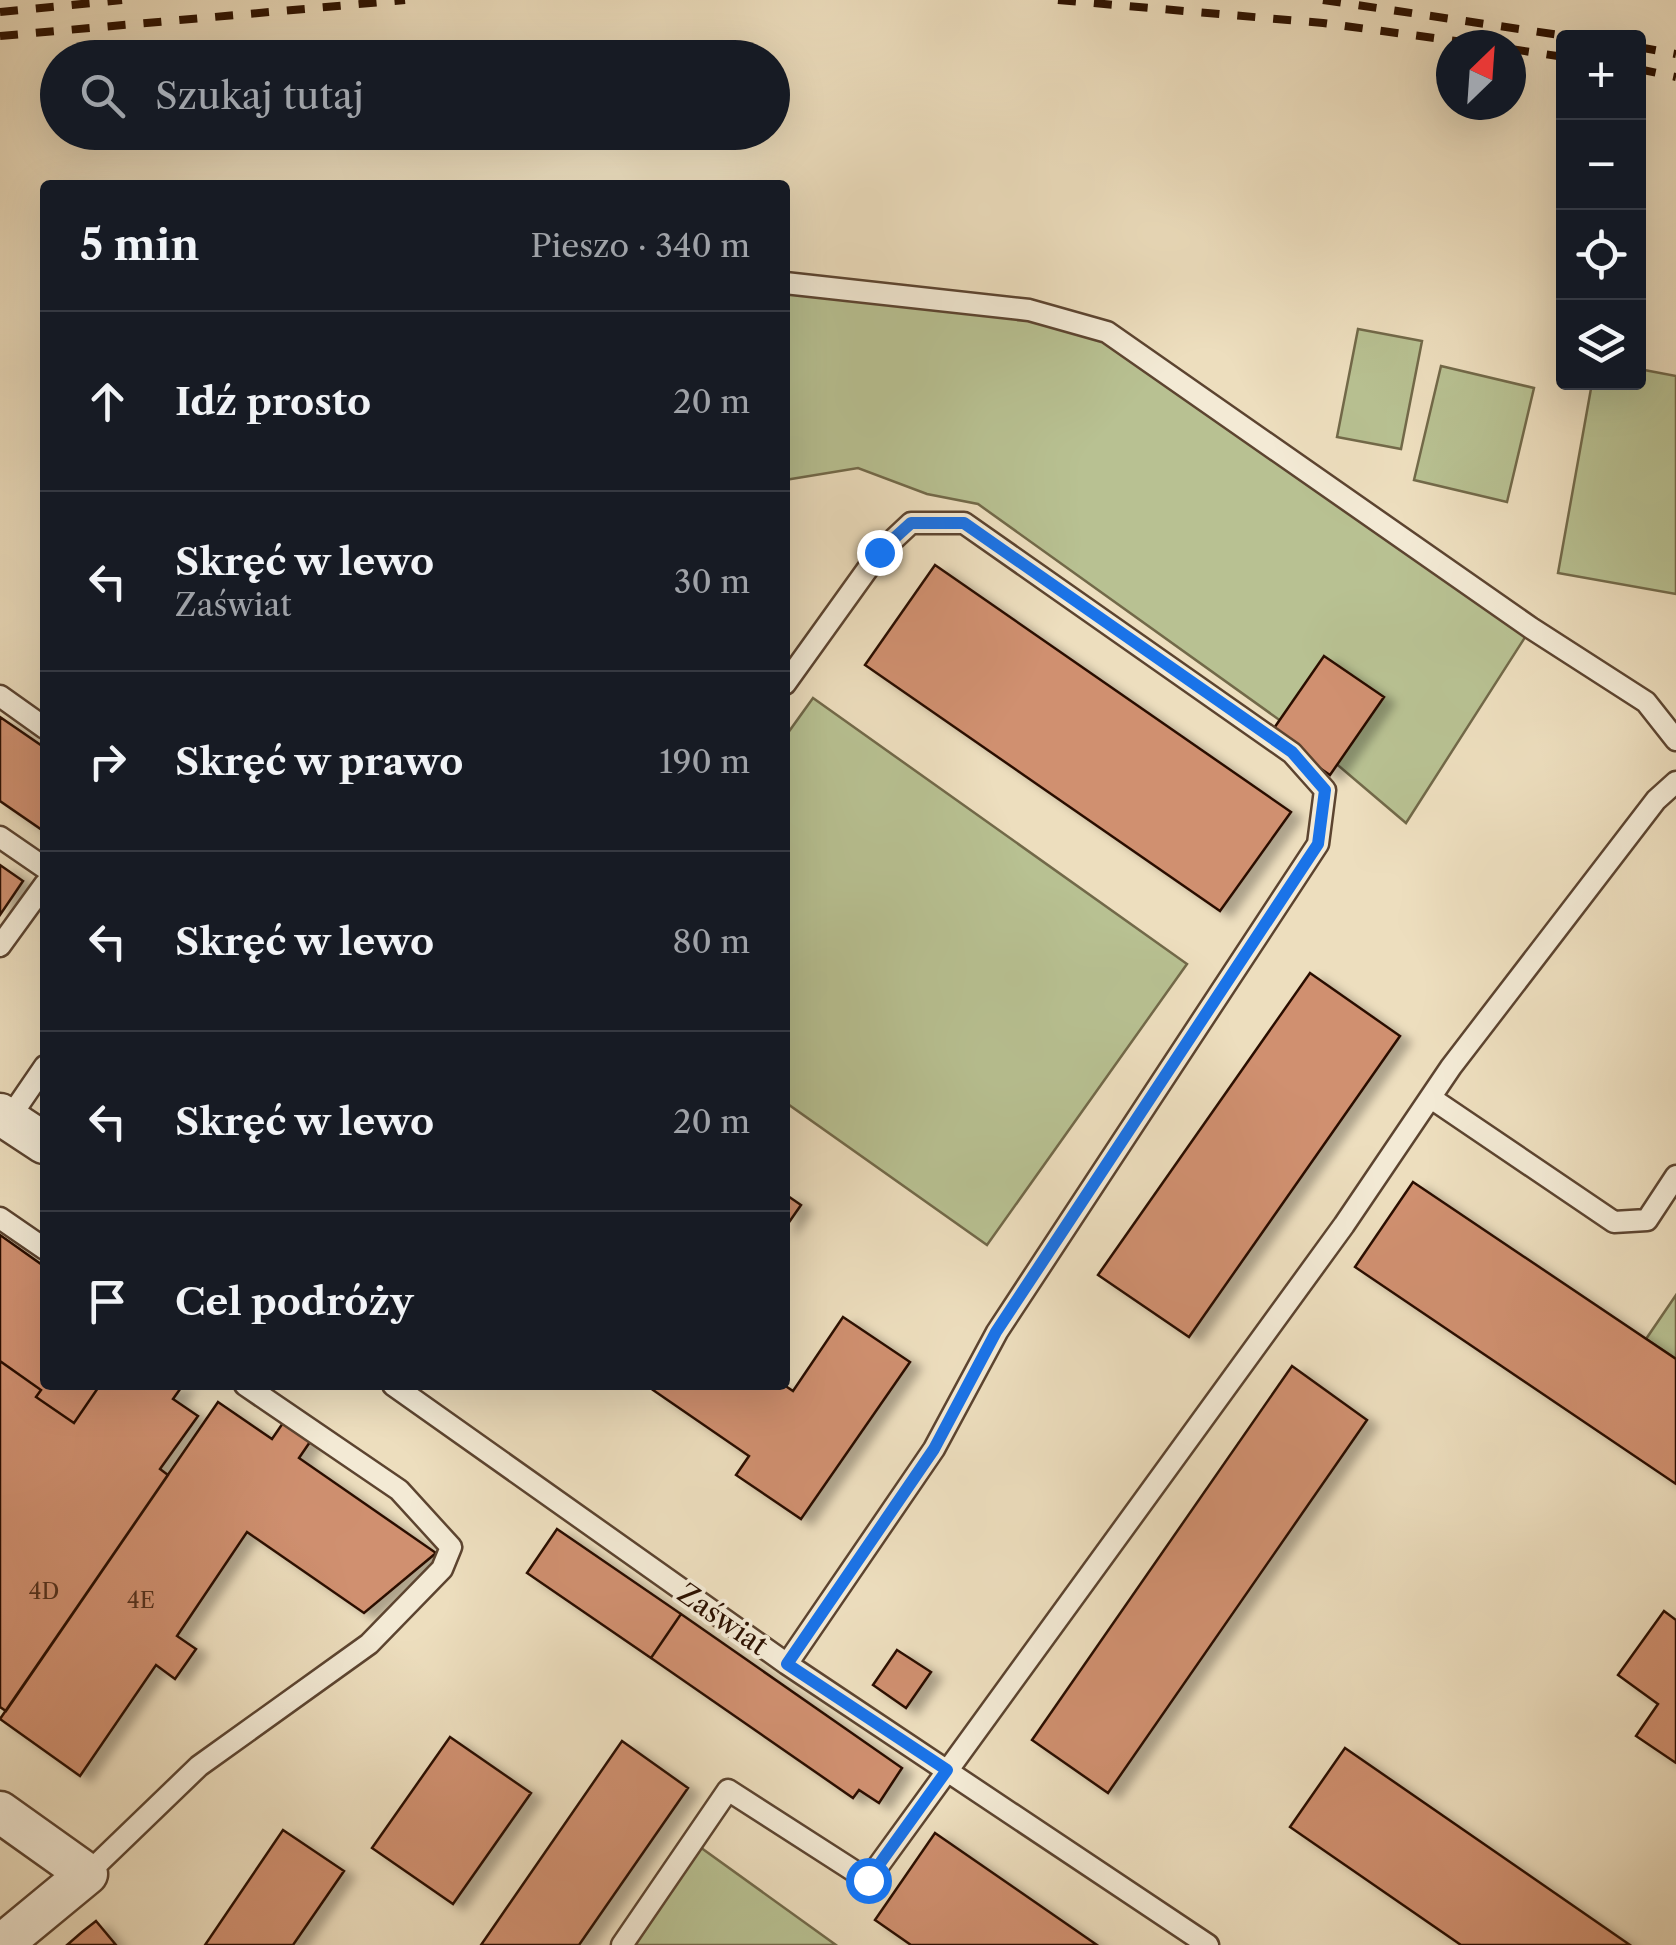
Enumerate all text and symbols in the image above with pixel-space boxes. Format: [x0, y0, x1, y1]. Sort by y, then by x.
north arrow [1436, 30, 1526, 120]
map controls [1556, 30, 1646, 390]
button: + [1556, 30, 1646, 120]
search box [40, 40, 790, 150]
icon: search [75, 68, 130, 123]
text: Szukaj tutaj [155, 72, 364, 119]
button: − [1556, 120, 1646, 210]
button: locate [1556, 210, 1646, 300]
text: 5 min [80, 219, 199, 271]
text: Pieszo · 340 m [530, 226, 750, 265]
button: layers [1556, 300, 1646, 390]
icon: ahead [80, 374, 135, 429]
text: Idź prosto [175, 378, 371, 425]
text: 20 m [673, 382, 750, 421]
route end [857, 530, 903, 576]
text: Skręć w lewo [175, 538, 434, 585]
icon: left [80, 554, 135, 609]
text: 30 m [674, 562, 750, 601]
text: Zaświat [175, 585, 292, 624]
icon: right [80, 734, 135, 789]
text: Skręć w prawo [175, 738, 463, 785]
text: 190 m [659, 742, 750, 781]
icon: left [80, 914, 135, 969]
text: Skręć w lewo [175, 918, 434, 965]
text: 80 m [672, 922, 750, 961]
icon: left [80, 1094, 135, 1149]
text: Skręć w lewo [175, 1098, 434, 1145]
text: 20 m [673, 1102, 750, 1141]
icon: arrive [80, 1274, 135, 1329]
text: Cel podróży [175, 1278, 413, 1325]
street label: Zaświat [671, 1576, 775, 1662]
house number: 4D [29, 1578, 59, 1605]
house number: 4E [127, 1587, 155, 1614]
route start [846, 1858, 892, 1904]

